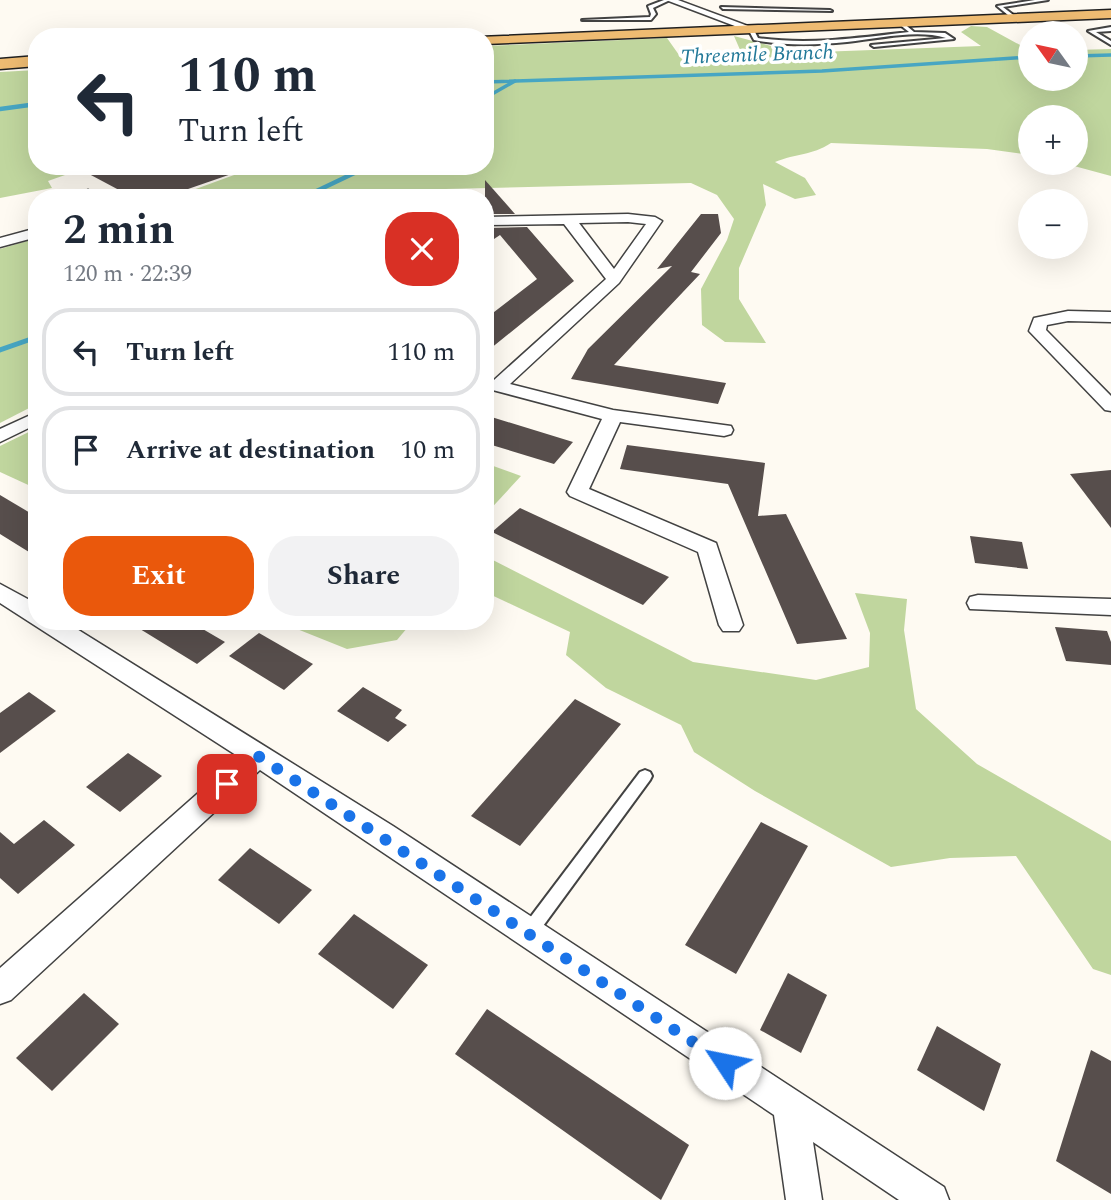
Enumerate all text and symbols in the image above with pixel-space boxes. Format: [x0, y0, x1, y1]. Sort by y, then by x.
north arrow [1018, 21, 1088, 91]
map controls [1018, 21, 1088, 259]
water label: Threemile Branch [680, 36, 834, 74]
text: 110 m [178, 39, 317, 114]
icon: left [63, 56, 154, 147]
button: + [1018, 105, 1088, 175]
text: Turn left [178, 107, 304, 156]
button: − [1018, 189, 1088, 259]
text: 2 min [63, 199, 175, 262]
button: close [385, 212, 459, 286]
text: 120 m · 22:39 [63, 257, 192, 292]
text: Turn left [126, 332, 234, 372]
text: 110 m [387, 332, 455, 372]
icon: left [67, 333, 105, 371]
text: Arrive at destination [126, 430, 375, 470]
text: 10 m [400, 430, 455, 470]
icon: arrive [67, 431, 105, 469]
button: Exit [63, 536, 254, 616]
button: Share [268, 536, 459, 616]
pin [197, 754, 257, 814]
icon: arrive [208, 765, 246, 803]
position arrow [688, 1026, 762, 1100]

